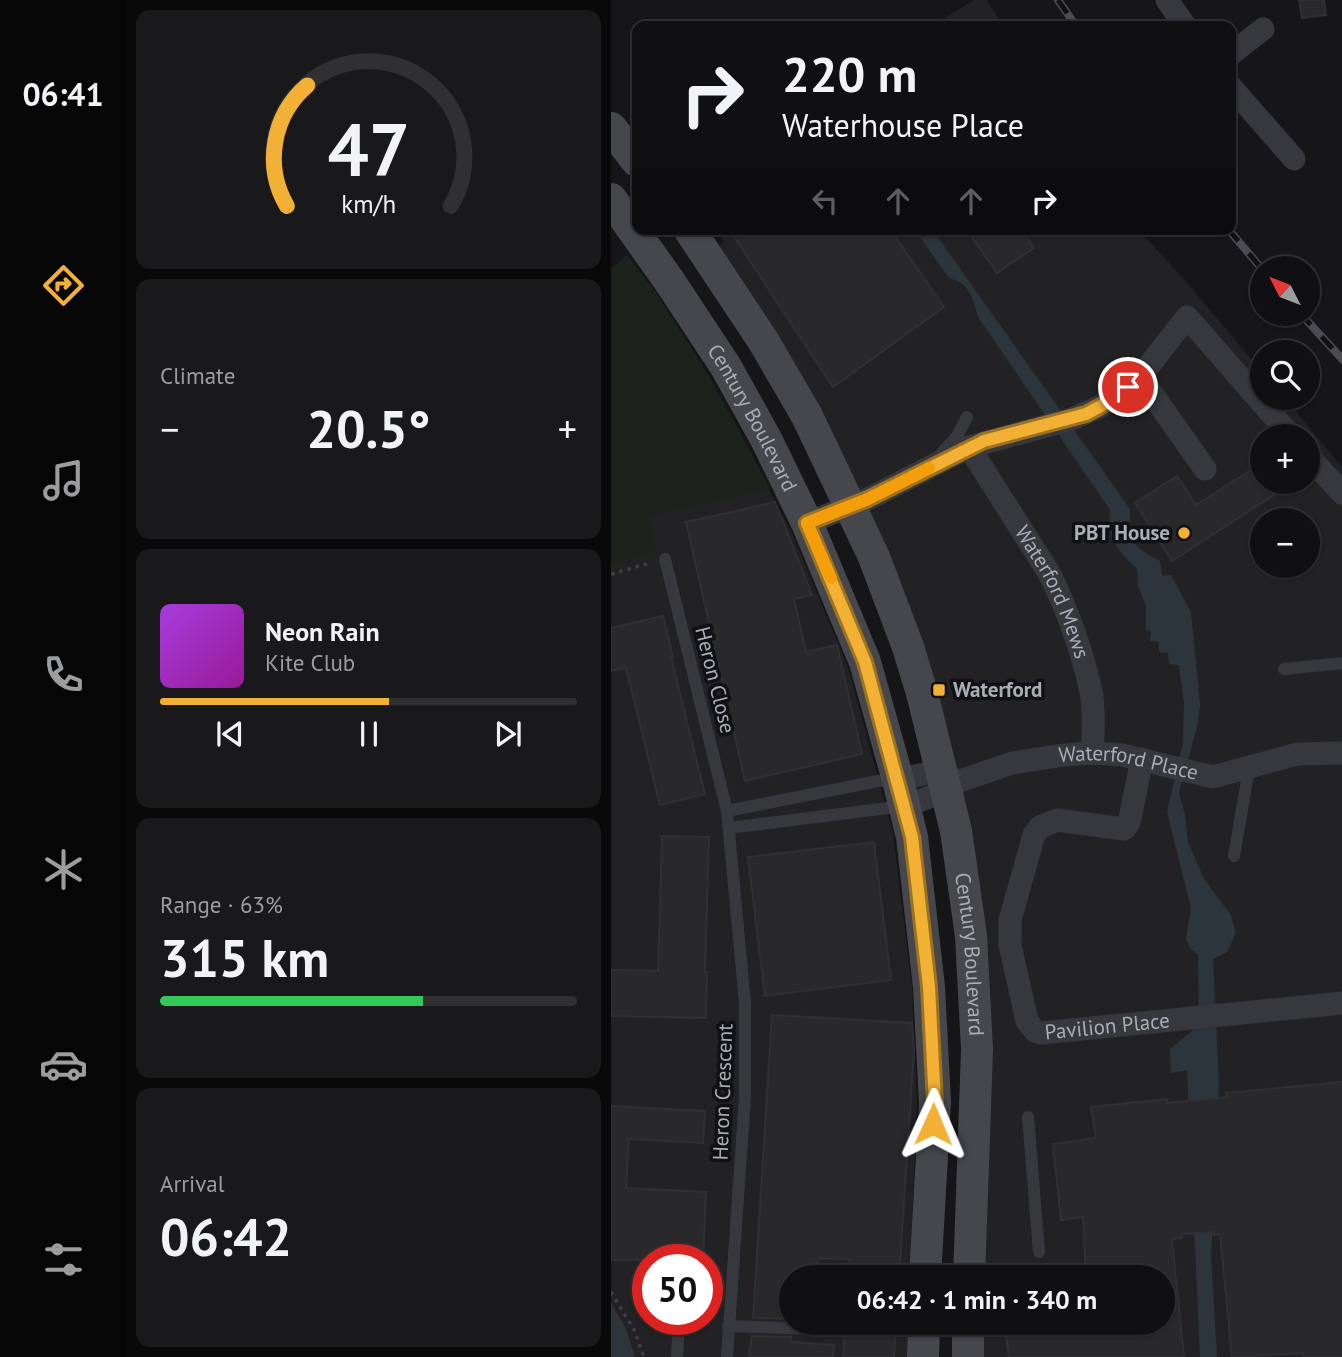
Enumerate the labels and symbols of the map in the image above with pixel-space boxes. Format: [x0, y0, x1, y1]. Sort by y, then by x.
north arrow [1250, 256, 1320, 326]
street label: Century Boulevard [702, 339, 803, 496]
pin [1098, 357, 1158, 417]
place label: PBT House [1074, 519, 1170, 546]
street label: Waterford Mews [1009, 520, 1096, 662]
marker: PBT House [1176, 525, 1192, 541]
street label: Heron Close [689, 624, 742, 736]
place label: Waterford [953, 676, 1042, 703]
marker: Waterford [931, 682, 947, 698]
street label: Waterford Place [1058, 739, 1201, 786]
street label: Century Boulevard [949, 871, 990, 1037]
street label: Pavilion Place [1043, 1006, 1171, 1046]
street label: Heron Crescent [707, 1023, 738, 1161]
position arrow [896, 1087, 970, 1161]
speed limit sign: 50 [632, 1244, 723, 1335]

